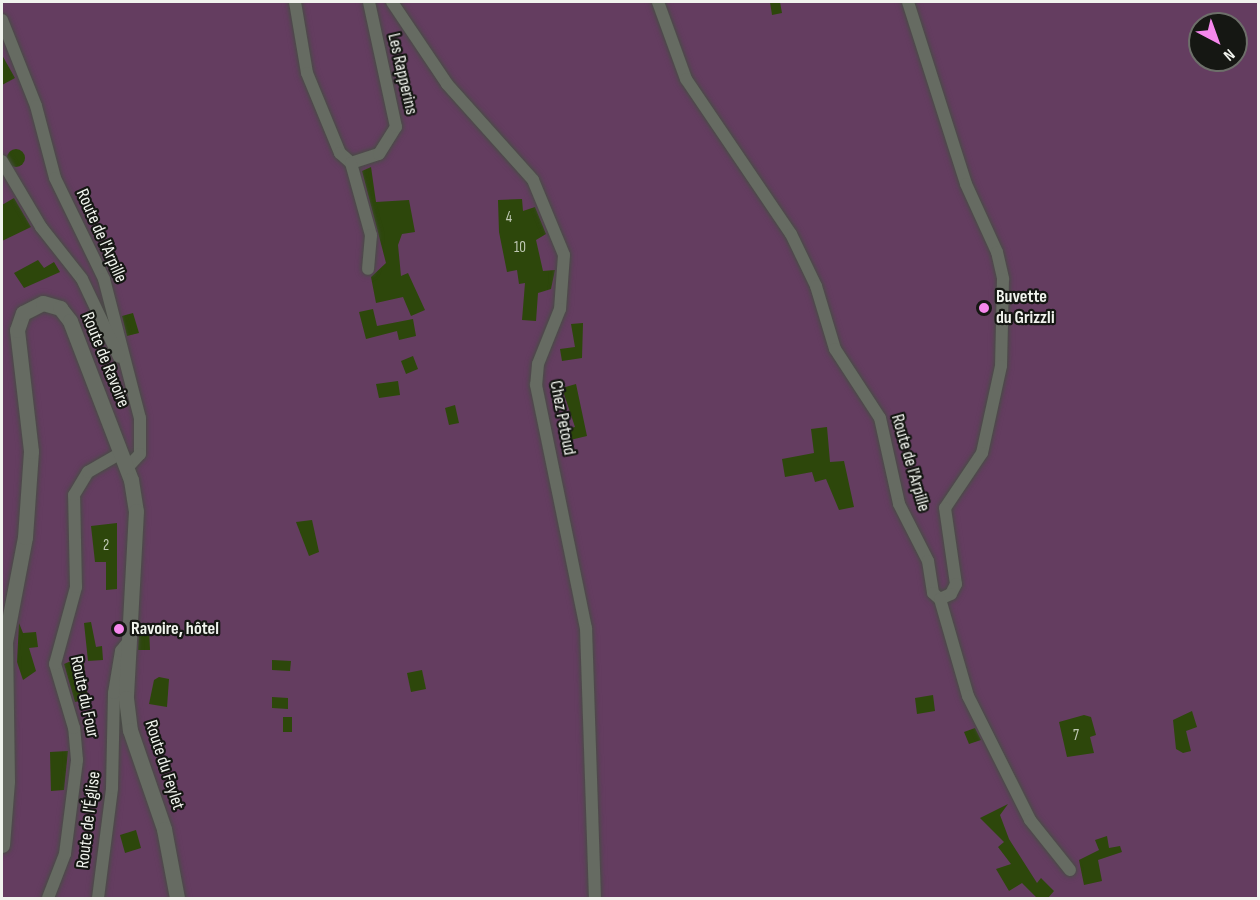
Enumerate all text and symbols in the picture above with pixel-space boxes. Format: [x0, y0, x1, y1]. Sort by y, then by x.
north arrow [1188, 12, 1248, 72]
street label: Les Rapperins [382, 31, 422, 117]
text: N [1219, 44, 1238, 64]
street label: Route de l'Arpille [71, 186, 131, 286]
house number: 4 [506, 209, 512, 227]
house number: 10 [514, 239, 526, 257]
place label: Buvette du Grizzli [996, 287, 1055, 330]
marker: Buvette du Grizzli [977, 301, 991, 315]
street label: Route de Ravoire [76, 309, 134, 411]
street label: Chez Petoud [544, 379, 580, 457]
street label: Route de l'Arpille [886, 412, 934, 514]
house number: 2 [103, 537, 109, 555]
place label: Ravoire, hôtel [131, 618, 219, 640]
marker: Ravoire, hôtel [112, 622, 126, 636]
street label: Route du Four [65, 654, 103, 740]
street label: Route du Feylet [139, 717, 189, 813]
house number: 7 [1073, 727, 1079, 745]
street label: Route de l'Église [72, 770, 106, 870]

